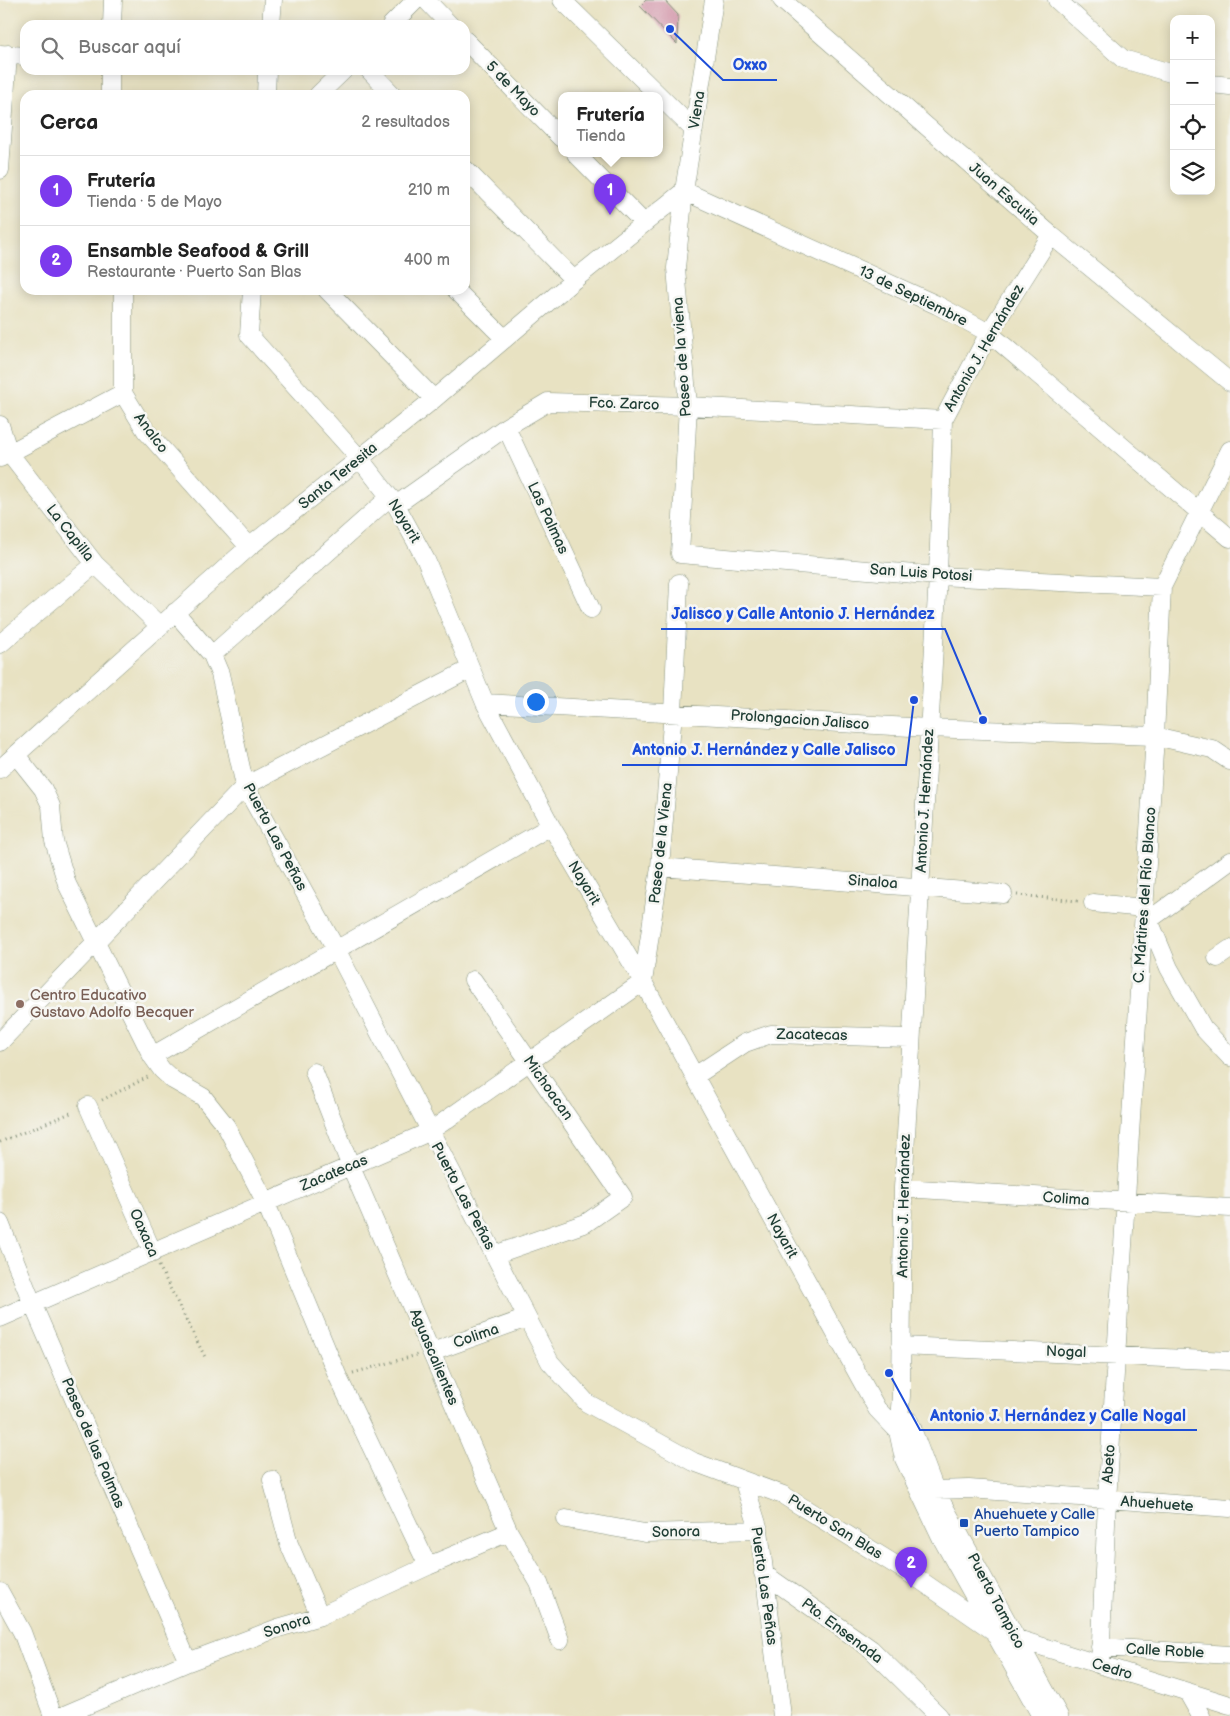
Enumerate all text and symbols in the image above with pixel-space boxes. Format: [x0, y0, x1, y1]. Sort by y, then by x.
map controls [1170, 15, 1215, 195]
button: + [1170, 15, 1215, 60]
search box [20, 20, 470, 75]
icon: search [38, 34, 66, 62]
text: Buscar aquí [78, 36, 181, 59]
callout: Oxxo [723, 49, 777, 80]
text: Oxxo [733, 56, 767, 75]
street label: 5 de Mayo [482, 57, 544, 121]
button: − [1170, 60, 1215, 105]
street label: Viena [685, 89, 709, 131]
popup [558, 92, 663, 157]
text: Frutería [576, 104, 645, 127]
button: locate [1170, 105, 1215, 150]
text: Cerca [40, 110, 98, 135]
text: 2 resultados [361, 113, 450, 132]
text: Tienda [576, 127, 626, 146]
button: layers [1170, 150, 1215, 195]
street label: Juan Escutia [965, 158, 1043, 230]
text: Frutería [87, 170, 156, 193]
pin: 1 [594, 174, 626, 215]
text: 1 [53, 181, 59, 200]
text: 210 m [408, 181, 450, 200]
text: Tienda · 5 de Mayo [87, 193, 222, 212]
text: Ensamble Seafood & Grill [87, 240, 309, 263]
text: 2 [51, 251, 61, 270]
text: 400 m [404, 251, 450, 270]
street label: 13 de Septiembre [855, 261, 971, 331]
text: Restaurante · Puerto San Blas [87, 263, 301, 282]
street label: Antonio J. Hernández [940, 280, 1029, 415]
street label: Paseo de la viena [668, 296, 696, 418]
street label: Fco. Zarco [588, 393, 660, 415]
street label: Analco [130, 409, 172, 457]
street label: Santa Teresita [295, 438, 381, 514]
street label: Las Palmas [523, 479, 573, 557]
street label: Nayarit [383, 495, 425, 547]
street label: La Capilla [42, 501, 98, 565]
street label: San Luis Potosi [869, 560, 973, 586]
callout: Jalisco y Calle Antonio J. Hernández [661, 598, 945, 629]
text: Jalisco y Calle Antonio J. Hernández [671, 605, 935, 624]
your location [523, 689, 549, 715]
street label: Prolongacion Jalisco [730, 706, 870, 734]
street label: Antonio J. Hernández [912, 728, 938, 873]
callout: Antonio J. Hernández y Calle Jalisco [622, 734, 906, 765]
text: Antonio J. Hernández y Calle Jalisco [631, 741, 896, 760]
street label: Puerto Las Peñas [239, 780, 312, 895]
street label: Paseo de la Viena [645, 781, 677, 905]
street label: C. Mártires del Río Blanco [1129, 806, 1161, 984]
street label: Nayarit [563, 857, 605, 909]
street label: Sinaloa [847, 871, 899, 893]
place label: Centro Educativo Gustavo Adolfo Becquer [30, 986, 194, 1022]
marker: Centro Educativo Gustavo Adolfo Becquer [14, 998, 26, 1010]
street label: Zacatecas [775, 1025, 848, 1045]
street label: Michoacan [519, 1052, 577, 1124]
street label: Antonio J. Hernández [893, 1133, 915, 1278]
street label: Puerto Las Peñas [427, 1139, 500, 1254]
street label: Zacatecas [297, 1150, 371, 1196]
street label: Colima [1042, 1188, 1090, 1210]
street label: Oaxaca [125, 1206, 163, 1260]
street label: Nayarit [762, 1210, 802, 1262]
street label: Aguascalientes [405, 1306, 463, 1409]
street label: Colima [451, 1319, 501, 1353]
street label: Nogal [1046, 1342, 1086, 1362]
street label: Paseo de las Palmas [57, 1375, 129, 1512]
callout: Antonio J. Hernández y Calle Nogal [920, 1399, 1197, 1430]
text: Antonio J. Hernández y Calle Nogal [929, 1407, 1186, 1426]
street label: Abeto [1098, 1444, 1120, 1484]
street label: Puerto San Blas [784, 1490, 886, 1564]
street label: Ahuehuete [1120, 1492, 1194, 1516]
place label: Ahuehuete y Calle Puerto Tampico [974, 1505, 1095, 1541]
marker: Ahuehuete y Calle Puerto Tampico [958, 1517, 970, 1529]
street label: Sonora [652, 1522, 700, 1542]
street label: Puerto Las Peñas [746, 1526, 782, 1647]
pin: 2 [895, 1547, 927, 1588]
street label: Puerto Tampico [963, 1550, 1029, 1652]
street label: Pto. Ensenada [797, 1594, 887, 1668]
street label: Sonora [261, 1610, 313, 1642]
street label: Calle Roble [1125, 1639, 1205, 1663]
street label: Cedro [1089, 1654, 1135, 1684]

